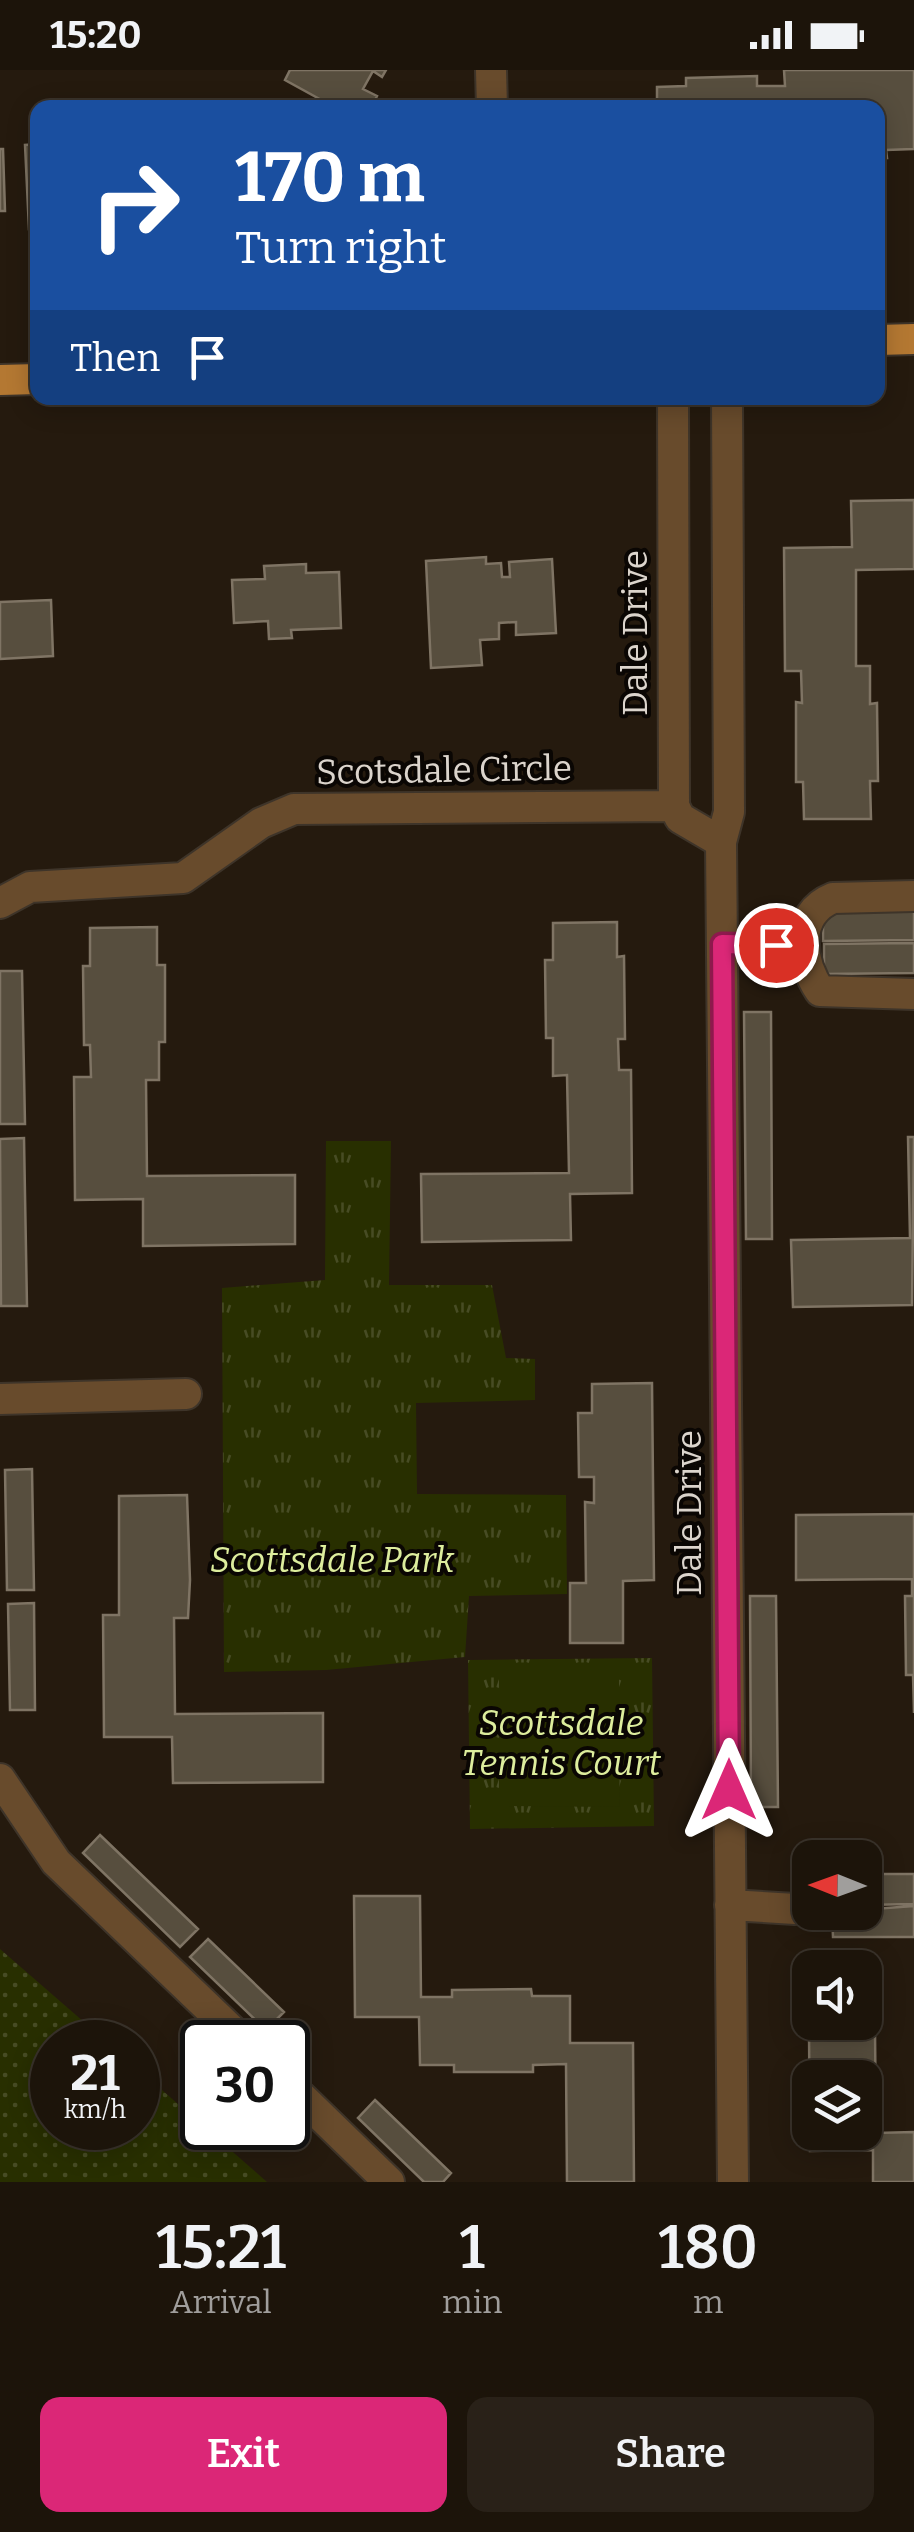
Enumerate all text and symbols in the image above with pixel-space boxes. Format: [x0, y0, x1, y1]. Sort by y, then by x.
text: 15:20 [50, 12, 142, 58]
text: 170 m [235, 136, 425, 220]
icon: right [70, 140, 200, 270]
text: Turn right [235, 221, 447, 275]
icon: arrive [180, 330, 235, 385]
text: Then [70, 335, 160, 381]
street label: Dale Drive [614, 550, 656, 716]
street label: Scotsdale Circle [316, 747, 572, 793]
pin [734, 903, 819, 988]
icon: arrive [749, 918, 804, 973]
street label: Dale Drive [668, 1430, 710, 1596]
park label: Scottsdale Park [210, 1539, 455, 1581]
park label: Scottsdale Tennis Court [461, 1702, 661, 1784]
position arrow [677, 1738, 781, 1842]
north arrow [792, 1840, 882, 1930]
map controls [792, 1840, 882, 2150]
button: sound [792, 1950, 882, 2040]
speed limit sign: 30 [180, 2020, 310, 2150]
text: 21 [70, 2043, 120, 2103]
button: layers [792, 2060, 882, 2150]
text: km/h [64, 2095, 126, 2125]
text: 15:21 [156, 2212, 286, 2284]
text: 1 [460, 2212, 485, 2284]
text: 180 [658, 2212, 758, 2284]
text: Arrival [170, 2283, 272, 2321]
text: min [442, 2283, 502, 2321]
text: m [693, 2283, 723, 2321]
button: Exit [40, 2397, 447, 2512]
button: Share [467, 2397, 874, 2512]

